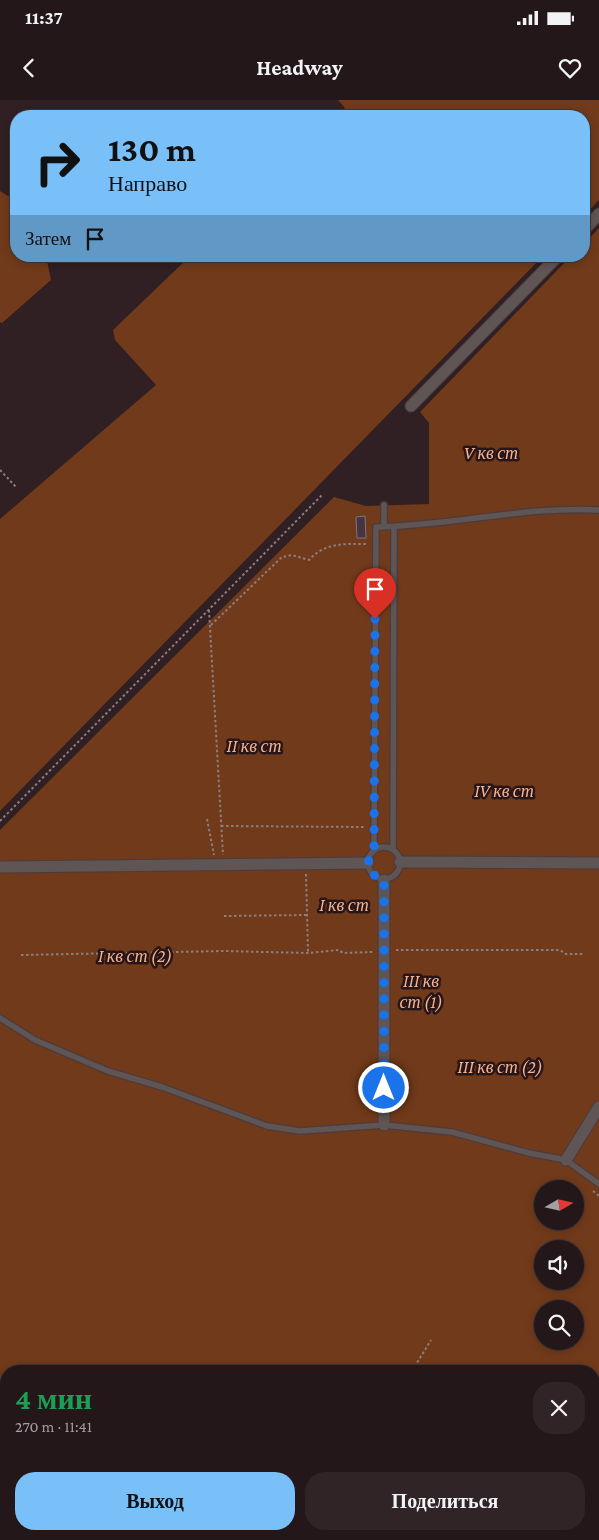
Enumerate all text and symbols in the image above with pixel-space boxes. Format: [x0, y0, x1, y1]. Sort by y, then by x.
text: 11:37 [25, 7, 63, 28]
icon: back [15, 54, 43, 82]
icon: heart [556, 54, 584, 82]
text: Headway [256, 55, 343, 80]
icon: right [25, 130, 90, 195]
text: 130 m [108, 130, 196, 169]
text: Направо [108, 171, 187, 196]
icon: arrive [81, 225, 109, 253]
text: Затем [25, 228, 71, 249]
park label: V кв ст [464, 443, 518, 463]
pin [354, 568, 396, 619]
icon: arrive [361, 575, 389, 603]
park label: II кв ст [227, 736, 281, 756]
park label: IV кв ст [474, 781, 534, 801]
park label: I кв ст [319, 895, 369, 915]
park label: I кв ст (2) [98, 946, 172, 967]
park label: III кв ст (1) [400, 971, 442, 1013]
park label: III кв ст (2) [458, 1057, 542, 1078]
position arrow [357, 1061, 409, 1113]
north arrow [534, 1180, 584, 1230]
map controls [534, 1180, 584, 1350]
button: sound [534, 1240, 584, 1290]
button: search [534, 1300, 584, 1350]
text: 4 мин [15, 1382, 92, 1415]
button: close [533, 1382, 585, 1434]
text: 270 m · 11:41 [15, 1418, 92, 1435]
button: Выход [15, 1472, 295, 1530]
button: Поделиться [305, 1472, 585, 1530]

